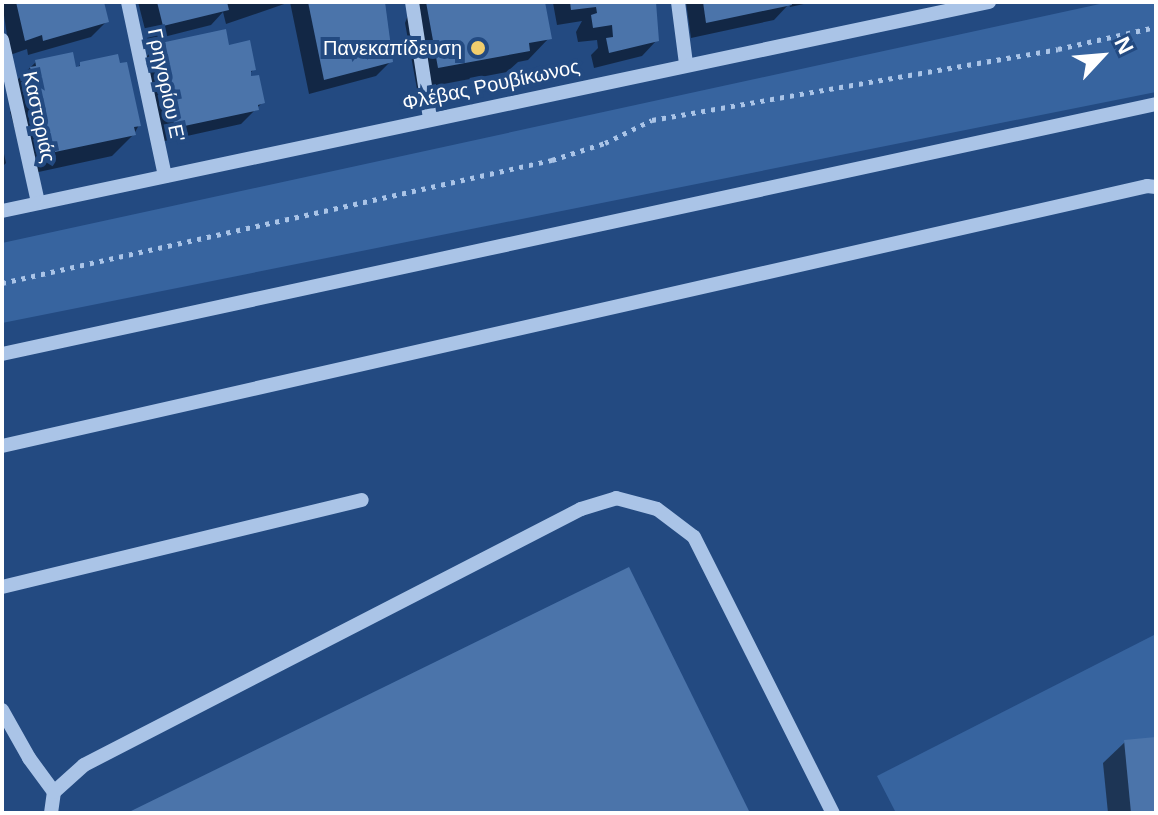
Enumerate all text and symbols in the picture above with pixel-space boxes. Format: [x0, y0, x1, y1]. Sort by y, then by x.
north arrow [1062, 16, 1142, 96]
street label: Γρηγορίου Ε' [142, 26, 190, 144]
text: N [1109, 33, 1139, 58]
place label: Πανεκαπίδευση [323, 36, 462, 60]
marker: Πανεκαπίδευση [469, 39, 487, 57]
street label: Φλέβας Ρουβίκωνος [400, 54, 582, 116]
street label: Καστοριάς [18, 69, 60, 165]

